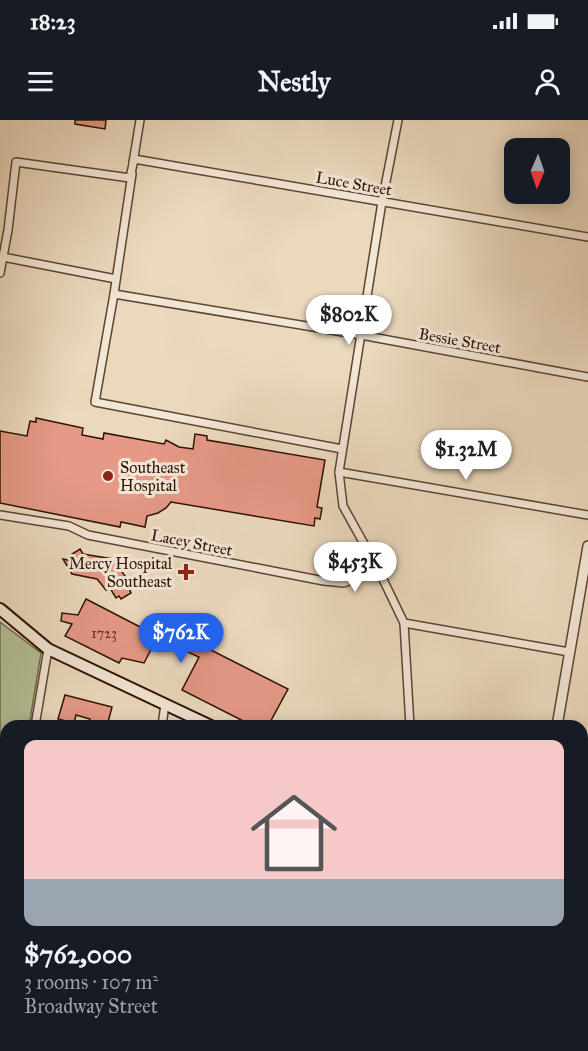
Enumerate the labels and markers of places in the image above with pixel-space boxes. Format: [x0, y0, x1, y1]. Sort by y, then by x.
pin: $802K [307, 295, 391, 346]
pin: $1.32M [417, 430, 515, 481]
place label: Southeast Hospital [120, 458, 186, 495]
marker: Southeast Hospital [101, 469, 115, 483]
pin: $453K [313, 542, 397, 593]
place label: Mercy Hospital Southeast [69, 554, 173, 591]
marker: Mercy Hospital Southeast [177, 563, 195, 581]
pin: $762K [139, 613, 223, 664]

